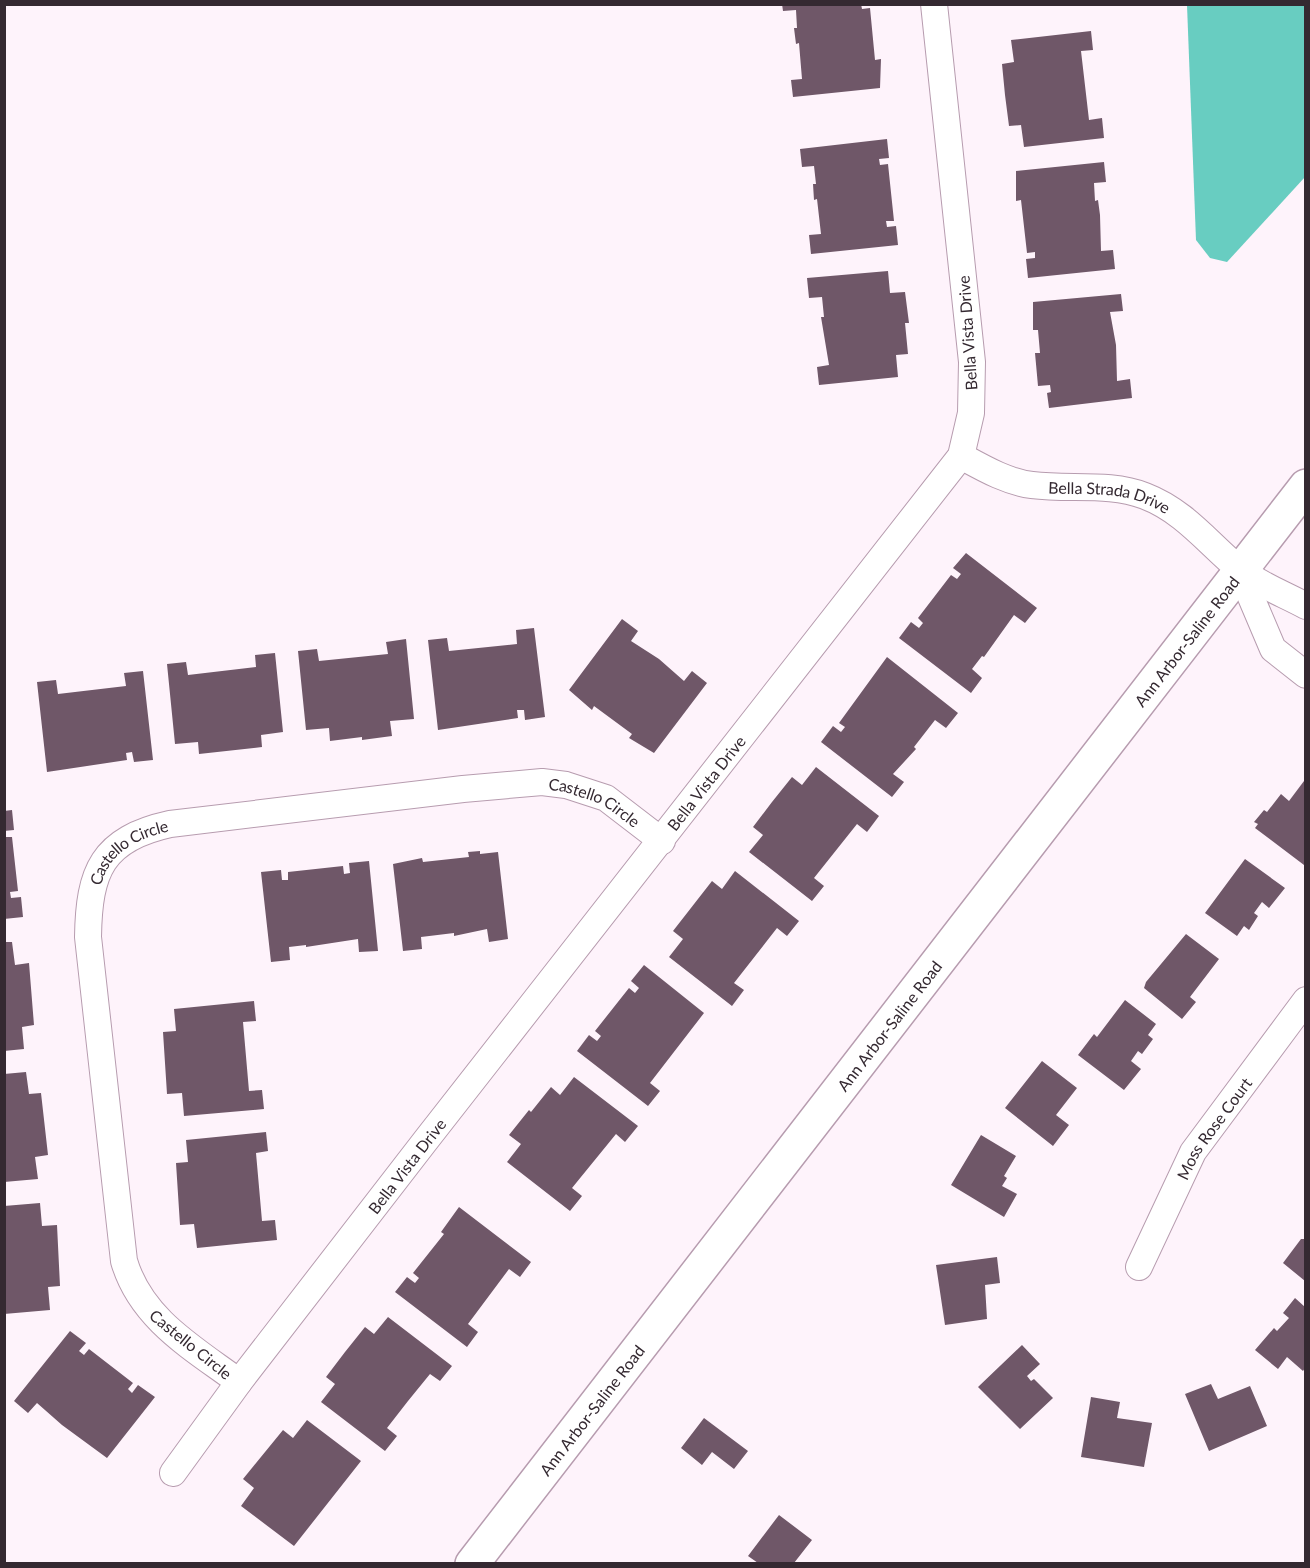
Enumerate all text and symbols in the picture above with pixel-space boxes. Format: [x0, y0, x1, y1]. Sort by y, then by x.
street label: Bella Vista Drive [954, 275, 980, 391]
street label: Bella Strada Drive [1048, 477, 1174, 517]
street label: Ann Arbor-Saline Road [1130, 572, 1242, 710]
street label: Bella Vista Drive [663, 731, 749, 834]
street label: Castello Circle [548, 773, 644, 831]
street label: Castello Circle [85, 815, 170, 887]
street label: Ann Arbor-Saline Road [832, 956, 945, 1094]
street label: Moss Rose Court [1172, 1073, 1255, 1182]
street label: Bella Vista Drive [364, 1114, 449, 1217]
street label: Castello Circle [146, 1305, 236, 1383]
street label: Ann Arbor-Saline Road [535, 1341, 648, 1479]

